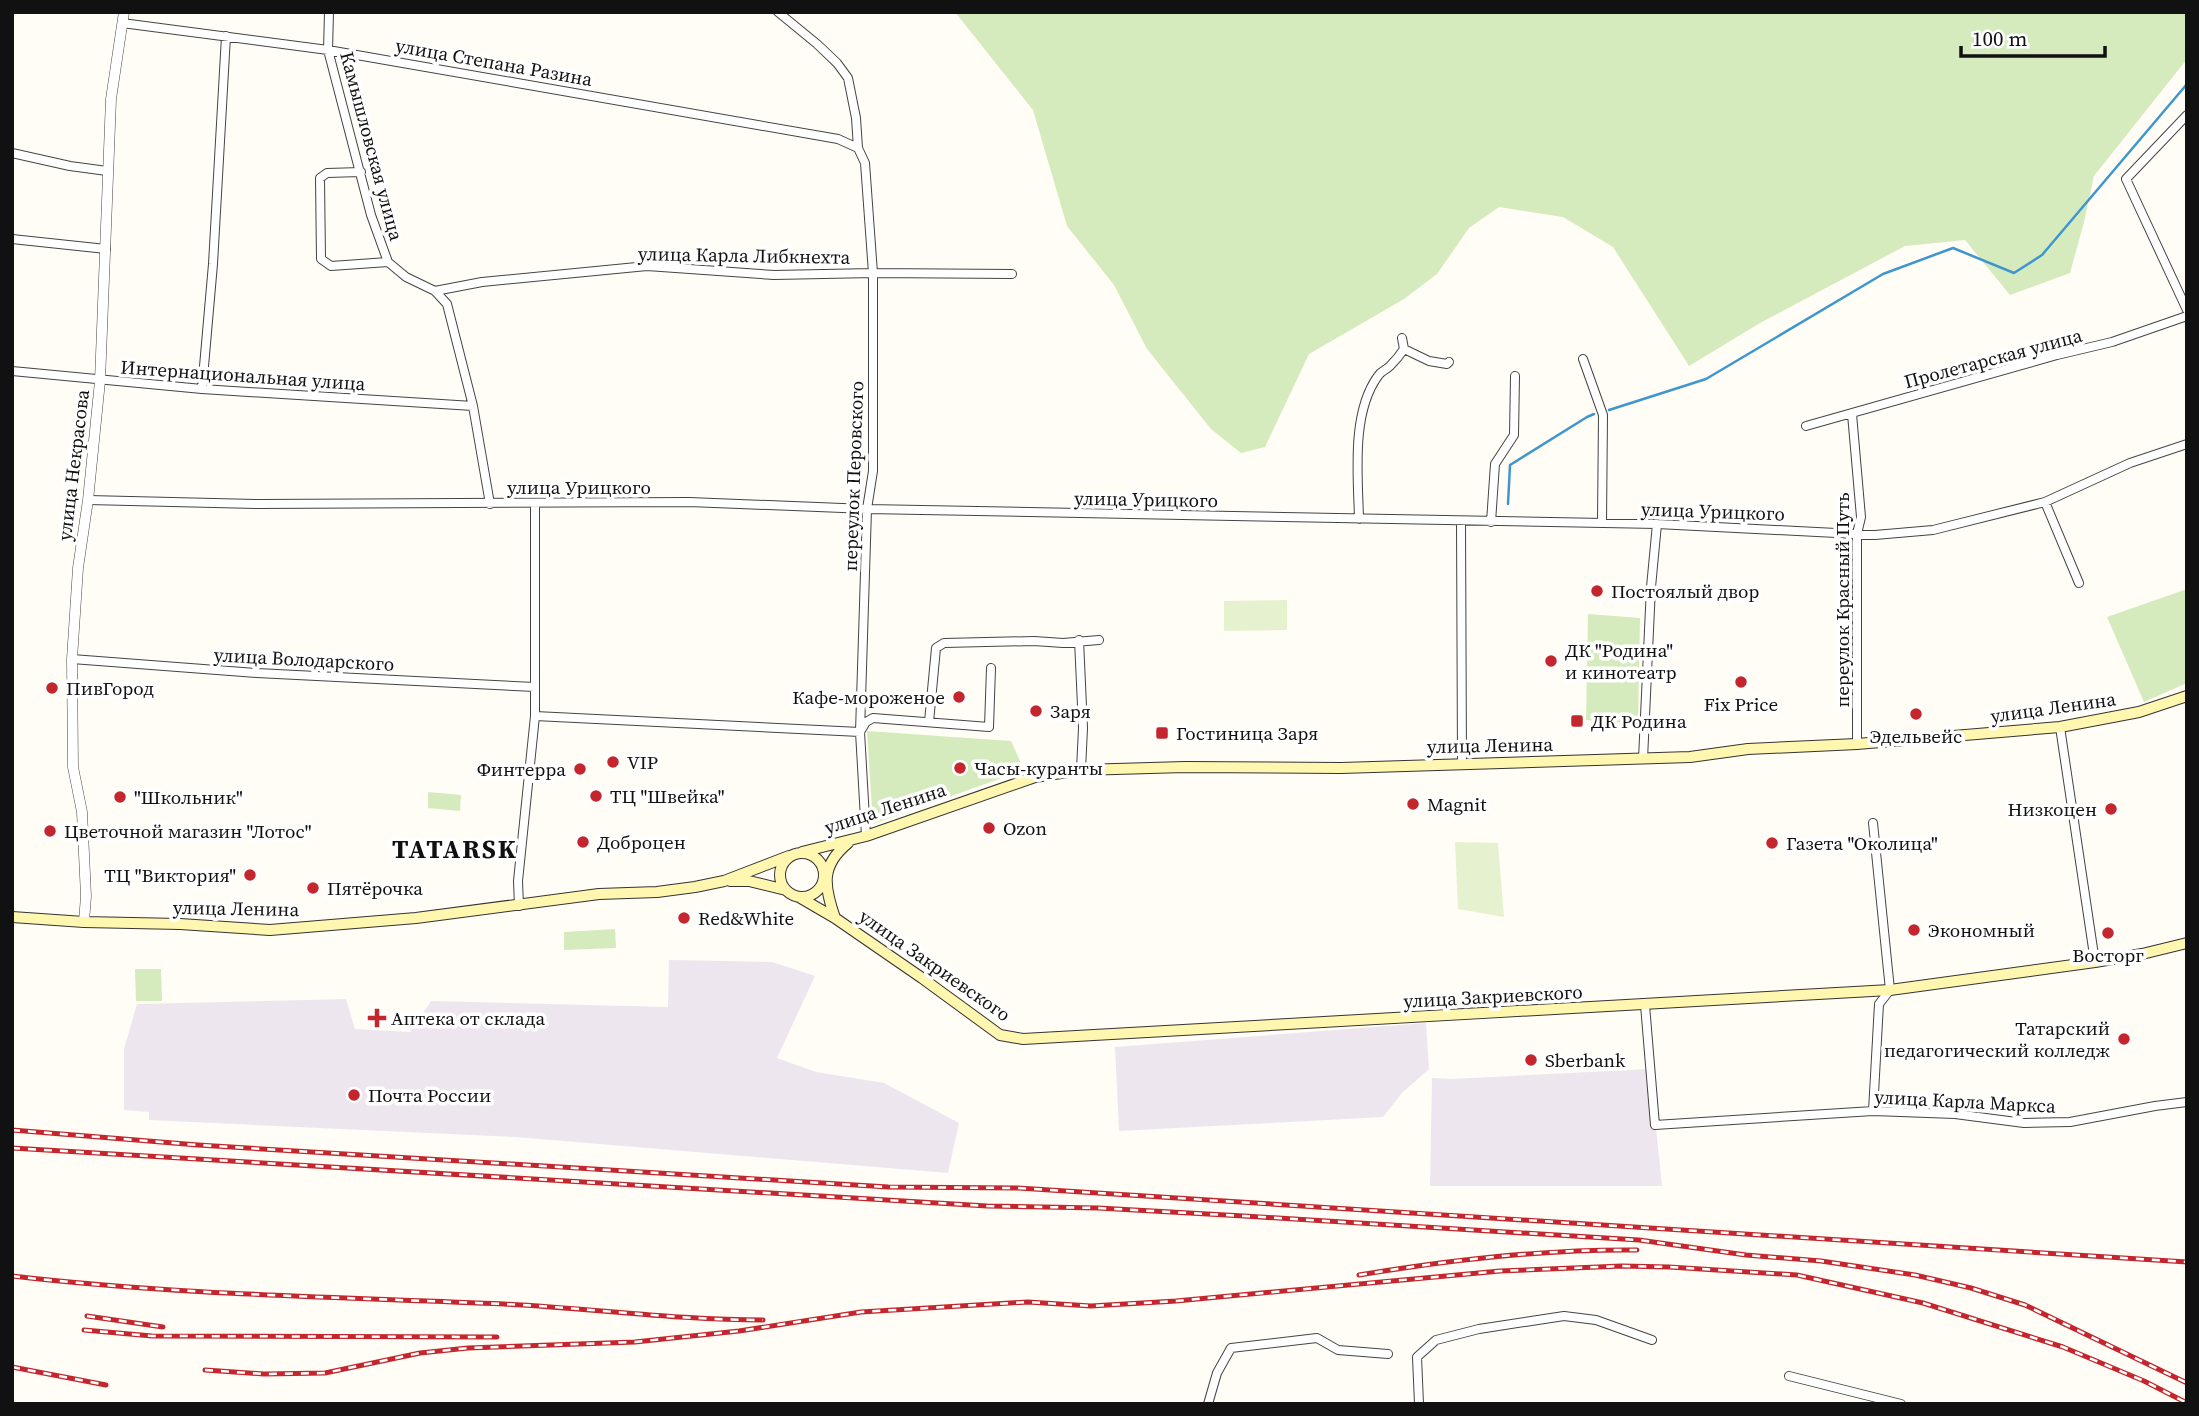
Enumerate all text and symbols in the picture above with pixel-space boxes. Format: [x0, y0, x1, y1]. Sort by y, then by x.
scale bar [1961, 14, 2104, 58]
text: 100 m [1972, 24, 2027, 53]
street label: улица Степана Разина [394, 32, 595, 92]
street label: Камышловская улица [334, 49, 410, 244]
street label: улица Карла Либкнехта [638, 240, 851, 270]
street label: Пролетарская улица [1901, 322, 2085, 394]
street label: Интернациональная улица [120, 353, 367, 397]
street label: переулок Перовского [837, 380, 869, 572]
street label: улица Некрасова [51, 388, 95, 542]
street label: улица Урицкого [507, 474, 651, 500]
street label: улица Урицкого [1074, 485, 1218, 513]
street label: переулок Красный Путь [1829, 492, 1855, 708]
street label: улица Урицкого [1641, 495, 1785, 527]
place label: Постоялый двор [1611, 578, 1759, 604]
marker: Постоялый двор [1589, 583, 1605, 599]
place label: ДК "Родина" и кинотеатр [1565, 637, 1677, 685]
street label: улица Володарского [213, 641, 395, 677]
marker: ДК "Родина" и кинотеатр [1543, 653, 1559, 669]
marker: Fix Price [1733, 674, 1749, 690]
place label: ПивГород [66, 675, 154, 701]
marker: ПивГород [44, 680, 60, 696]
place label: Кафе-мороженое [792, 684, 945, 710]
street label: улица Ленина [1989, 685, 2118, 729]
marker: Кафе-мороженое [951, 689, 967, 705]
place label: Fix Price [1704, 691, 1778, 717]
place label: Заря [1050, 698, 1091, 724]
marker: Заря [1028, 703, 1044, 719]
marker: Эдельвейс [1908, 706, 1924, 722]
place label: ДК Родина [1591, 708, 1687, 734]
marker: ДК Родина [1569, 713, 1585, 729]
place label: Гостиница Заря [1176, 720, 1318, 746]
place label: Эдельвейс [1870, 723, 1962, 749]
marker: Гостиница Заря [1154, 725, 1170, 741]
street label: улица Ленина [1427, 731, 1554, 759]
place label: VIP [627, 749, 658, 775]
marker: VIP [605, 754, 621, 770]
place label: Часы-куранты [974, 755, 1103, 781]
place label: Финтерра [477, 756, 566, 782]
marker: Часы-куранты [952, 760, 968, 776]
marker: Финтерра [572, 761, 588, 777]
street label: улица Ленина [821, 776, 949, 840]
place label: ТЦ "Швейка" [610, 783, 724, 809]
place label: "Школьник" [134, 784, 243, 810]
marker: ТЦ "Швейка" [588, 788, 604, 804]
marker: "Школьник" [112, 789, 128, 805]
place label: Magnit [1427, 791, 1487, 817]
marker: Magnit [1405, 796, 1421, 812]
place label: Низкоцен [2008, 796, 2097, 822]
marker: Низкоцен [2103, 801, 2119, 817]
place label: Ozon [1003, 815, 1047, 841]
place label: Цветочной магазин "Лотос" [64, 818, 312, 844]
marker: Ozon [981, 820, 997, 836]
marker: Цветочной магазин "Лотос" [42, 823, 58, 839]
place label: Доброцен [597, 829, 686, 855]
place label: Газета "Околица" [1786, 830, 1938, 856]
district label: TATARSK [392, 831, 518, 867]
marker: Доброцен [575, 834, 591, 850]
marker: Газета "Околица" [1764, 835, 1780, 851]
place label: ТЦ "Виктория" [104, 862, 236, 888]
marker: ТЦ "Виктория" [242, 867, 258, 883]
place label: Пятёрочка [327, 875, 423, 901]
marker: Пятёрочка [305, 880, 321, 896]
street label: улица Ленина [173, 894, 300, 922]
street label: улица Закриевского [854, 903, 1016, 1027]
place label: Red&White [698, 905, 794, 931]
marker: Red&White [676, 910, 692, 926]
place label: Экономный [1928, 917, 2035, 943]
marker: Экономный [1906, 922, 1922, 938]
marker: Восторг [2100, 925, 2116, 941]
place label: Восторг [2072, 942, 2144, 968]
street label: улица Закриевского [1403, 978, 1583, 1014]
place label: Аптека от склада [391, 1005, 545, 1031]
marker: Аптека от склада [369, 1010, 385, 1026]
place label: Татарский педагогический колледж [1884, 1015, 2111, 1063]
marker: Татарский педагогический колледж [2116, 1031, 2132, 1047]
place label: Sberbank [1545, 1047, 1626, 1073]
marker: Sberbank [1523, 1052, 1539, 1068]
place label: Почта России [368, 1082, 491, 1108]
street label: улица Карла Маркса [1874, 1083, 2057, 1119]
marker: Почта России [346, 1087, 362, 1103]

